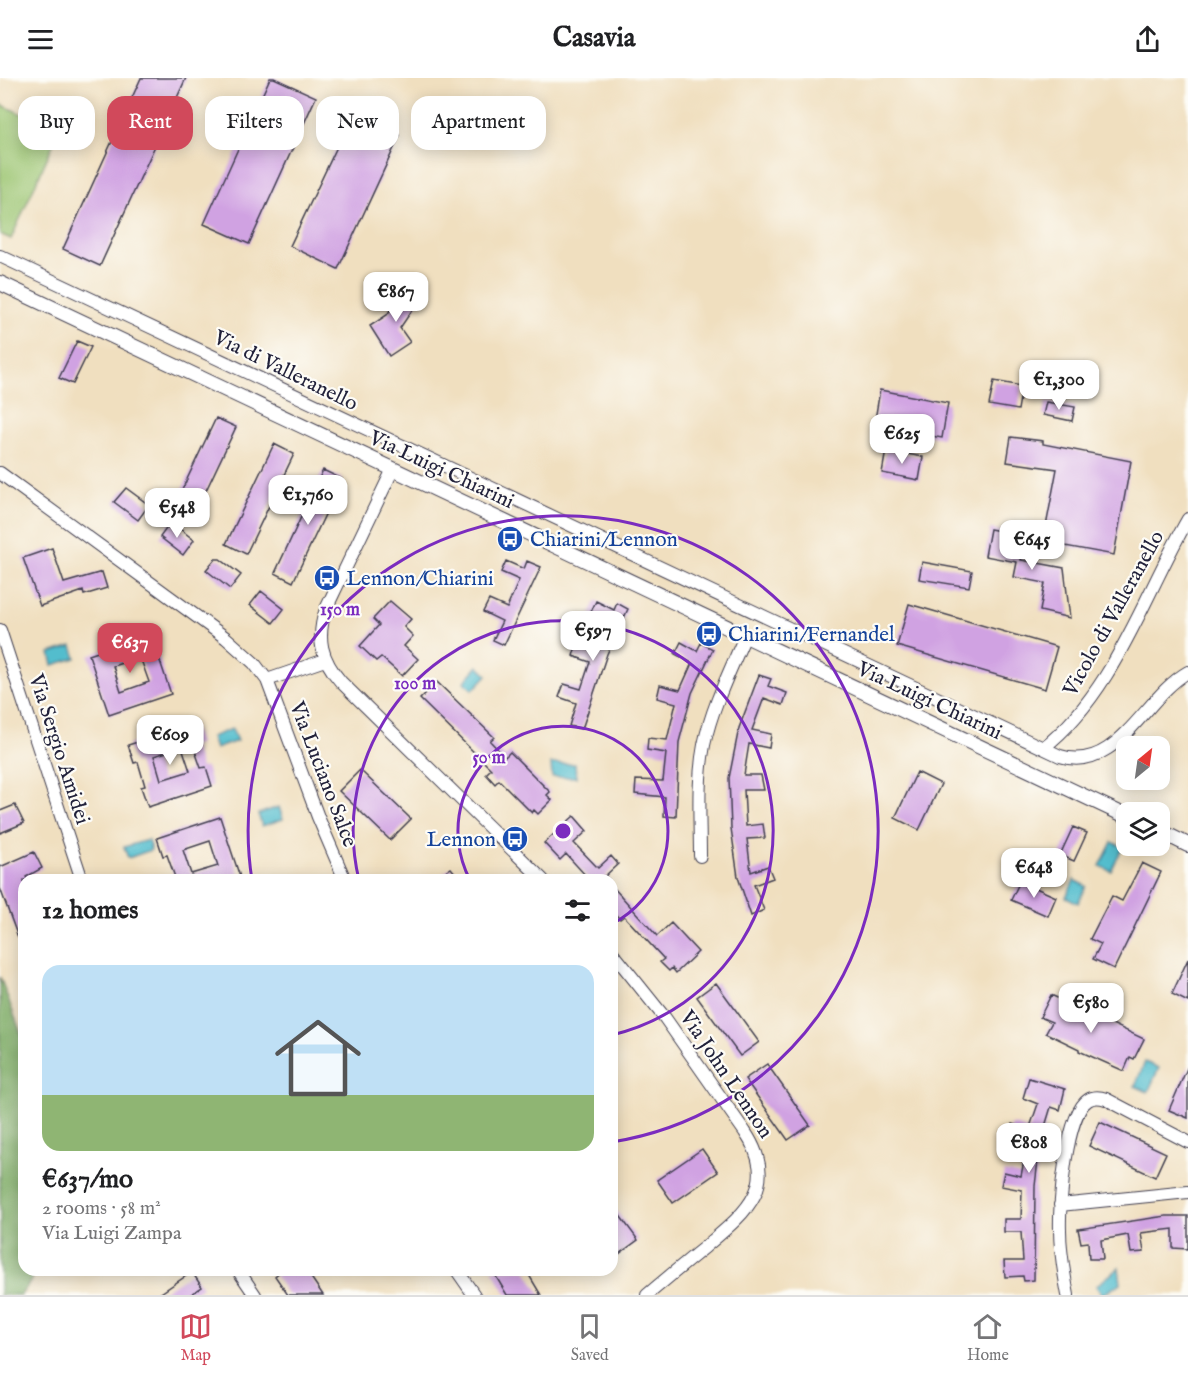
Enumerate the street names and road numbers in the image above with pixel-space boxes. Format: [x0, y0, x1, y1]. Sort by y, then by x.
street label: Via di Valleranello [208, 324, 362, 418]
street label: Via Luigi Chiarini [364, 425, 518, 516]
street label: Vicolo di Valleranello [1057, 526, 1171, 702]
street label: Via Luigi Chiarini [852, 656, 1006, 747]
street label: Via Sergio Amidei [21, 670, 96, 828]
street label: Via Luciano Salce [282, 697, 363, 851]
street label: Via John Lennon [672, 1005, 779, 1144]

